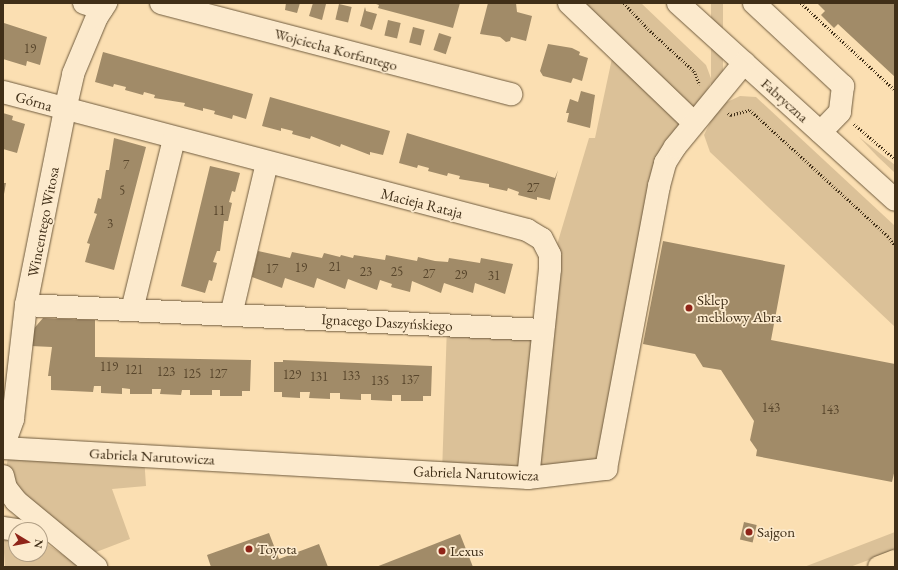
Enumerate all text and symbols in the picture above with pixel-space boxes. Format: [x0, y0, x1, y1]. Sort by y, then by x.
street label: Wojciecha Korfantego [272, 24, 400, 74]
house number: 19 [24, 41, 36, 57]
street label: Fabryczna [758, 74, 812, 126]
street label: Górna [14, 87, 54, 115]
house number: 7 [123, 157, 129, 173]
street label: Wincentego Witosa [23, 165, 63, 279]
house number: 27 [527, 180, 539, 196]
house number: 5 [119, 183, 125, 199]
street label: Macieja Rataja [379, 184, 465, 222]
house number: 11 [213, 203, 225, 219]
house number: 3 [107, 216, 113, 232]
house number: 21 [329, 259, 341, 275]
house number: 19 [295, 260, 307, 276]
house number: 17 [266, 261, 278, 277]
house number: 23 [360, 264, 372, 280]
house number: 25 [391, 264, 403, 280]
house number: 27 [423, 266, 435, 282]
house number: 29 [455, 267, 467, 283]
house number: 31 [488, 268, 500, 284]
place label: Sklep meblowy Abra [697, 290, 782, 325]
marker: Sklep meblowy Abra [684, 303, 694, 313]
street label: Ignacego Daszyńskiego [321, 310, 453, 334]
house number: 119 [100, 359, 118, 375]
house number: 121 [125, 362, 143, 378]
house number: 123 [157, 364, 175, 380]
house number: 125 [183, 366, 201, 382]
house number: 127 [209, 366, 227, 382]
house number: 129 [283, 367, 301, 383]
house number: 133 [342, 368, 360, 384]
house number: 131 [310, 369, 328, 385]
house number: 137 [401, 372, 419, 388]
house number: 135 [371, 373, 389, 389]
house number: 143 [762, 400, 780, 416]
house number: 143 [821, 402, 839, 418]
street label: Gabriela Narutowicza [89, 444, 215, 468]
street label: Gabriela Narutowicza [413, 462, 539, 484]
north arrow [8, 522, 48, 562]
place label: Sajgon [757, 523, 795, 541]
marker: Sajgon [744, 527, 754, 537]
text: N [31, 538, 46, 550]
place label: Toyota [257, 540, 297, 558]
place label: Lexus [450, 542, 484, 560]
marker: Toyota [244, 544, 254, 554]
marker: Lexus [437, 546, 447, 556]

